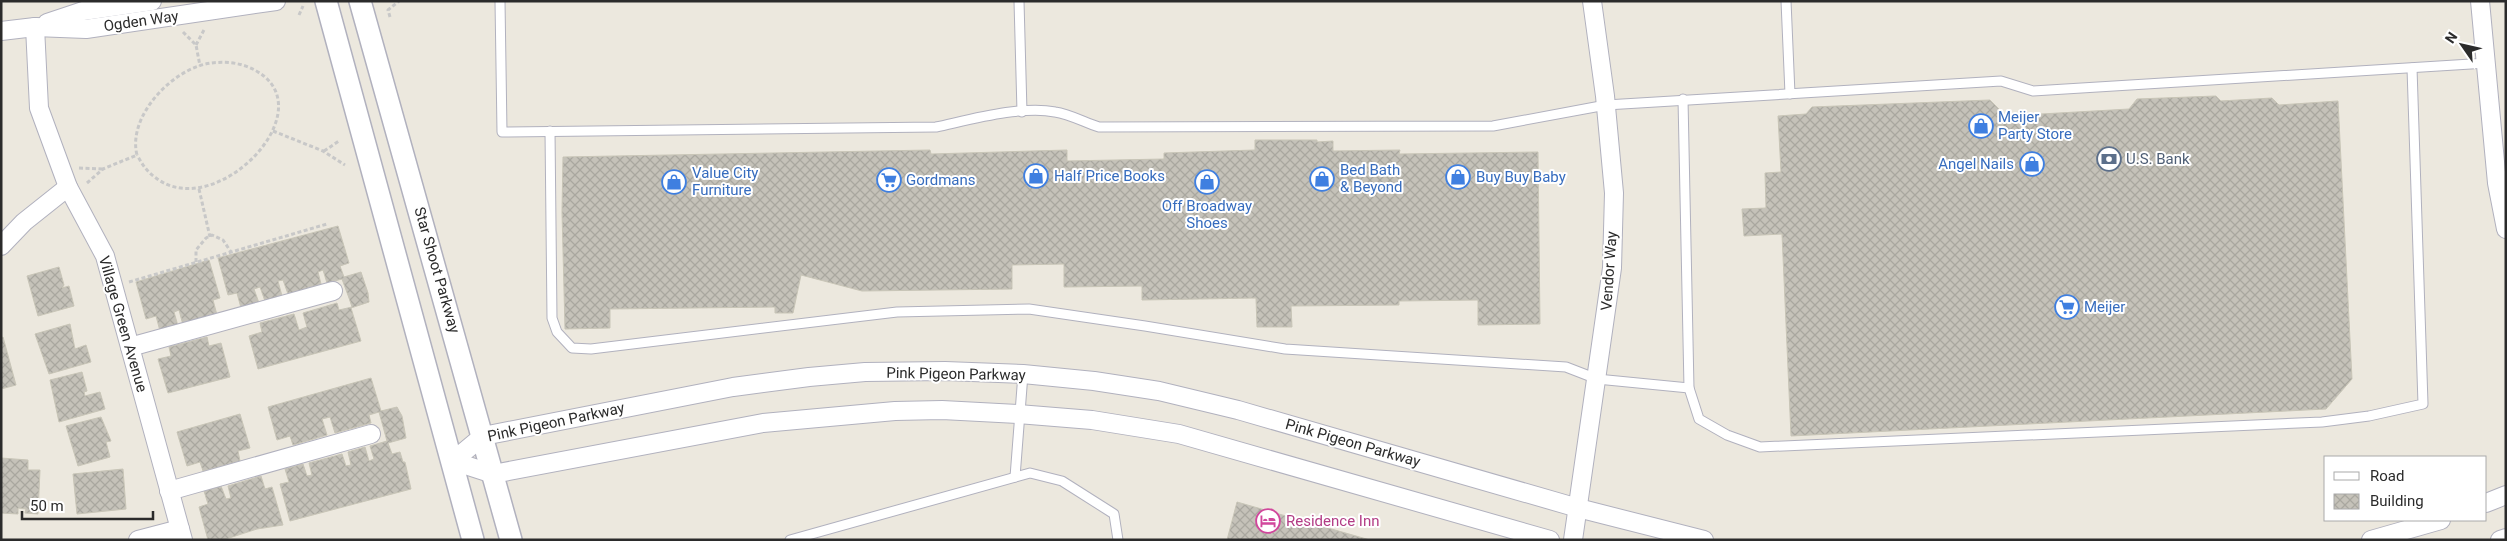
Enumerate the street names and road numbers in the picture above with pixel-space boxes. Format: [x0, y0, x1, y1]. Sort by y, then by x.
street label: Ogden Way [102, 7, 180, 35]
street label: Star Shoot Parkway [410, 205, 464, 335]
street label: Vendor Way [1597, 231, 1621, 311]
street label: Village Green Avenue [95, 254, 151, 394]
street label: Pink Pigeon Parkway [886, 364, 1026, 384]
street label: Pink Pigeon Parkway [486, 399, 626, 445]
street label: Pink Pigeon Parkway [1284, 415, 1422, 471]

